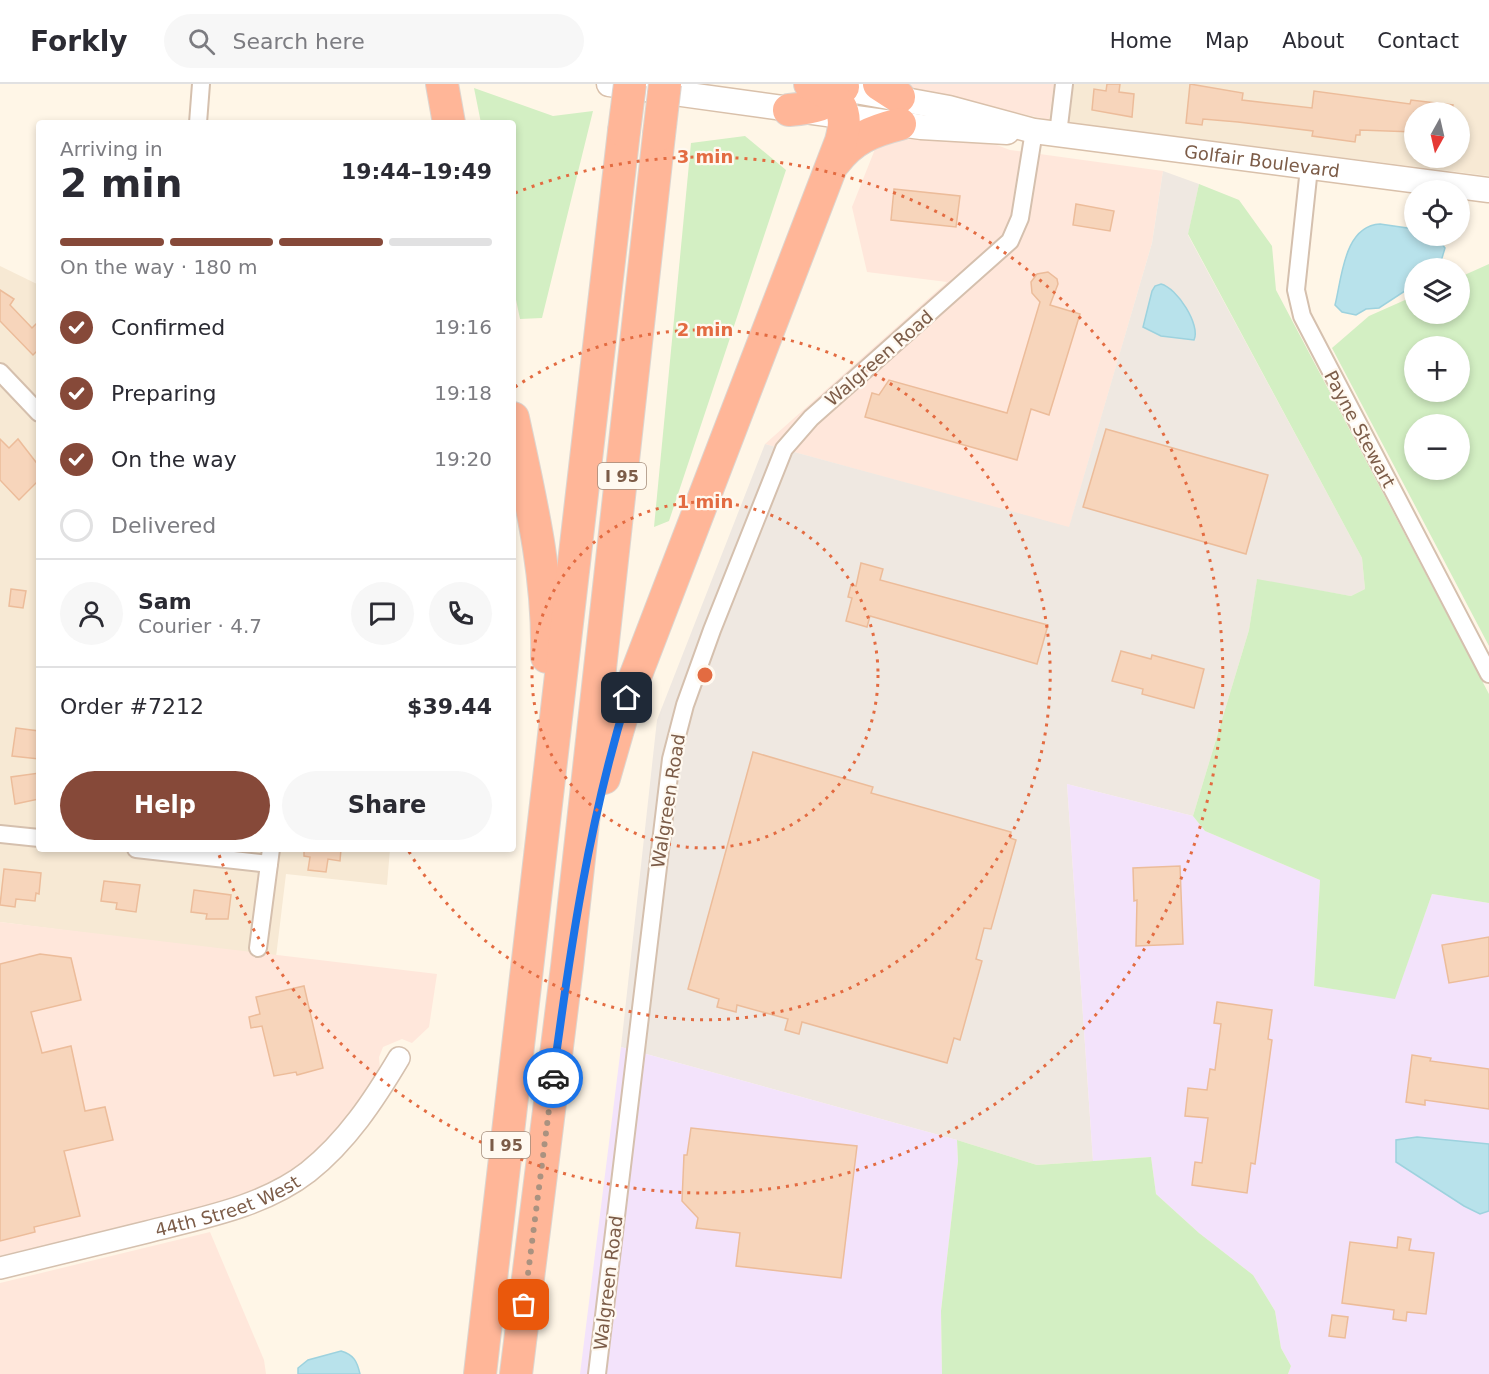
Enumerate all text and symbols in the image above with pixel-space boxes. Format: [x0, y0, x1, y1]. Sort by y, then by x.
search box [164, 14, 584, 68]
text: Forkly [30, 25, 128, 58]
icon: search [185, 25, 218, 58]
text: Search here [233, 29, 365, 54]
text: Home [1110, 29, 1172, 53]
text: Map [1205, 29, 1249, 53]
text: About [1282, 29, 1344, 53]
text: Contact [1377, 29, 1459, 53]
north arrow [1404, 102, 1470, 168]
map controls [1404, 102, 1470, 480]
text: Arriving in [60, 137, 163, 161]
street label: Golfair Boulevard [1183, 140, 1341, 181]
text: 3 min [677, 146, 733, 167]
text: 19:44–19:49 [341, 159, 492, 184]
text: 2 min [60, 161, 182, 206]
button: locate [1404, 180, 1470, 246]
text: On the way · 180 m [60, 255, 258, 279]
button: layers [1404, 258, 1470, 324]
street label: Walgreen Road [821, 306, 937, 410]
icon: check [60, 311, 93, 344]
text: Confirmed [111, 315, 225, 340]
text: 19:16 [434, 315, 492, 339]
text: 2 min [677, 319, 733, 340]
button: + [1404, 336, 1470, 402]
street label: Payne Stewart [1320, 367, 1400, 491]
icon: check [60, 377, 93, 410]
text: Preparing [111, 381, 217, 406]
text: 19:18 [434, 381, 492, 405]
button: − [1404, 414, 1470, 480]
icon: check [60, 443, 93, 476]
text: On the way [111, 447, 237, 472]
text: 19:20 [434, 447, 492, 471]
road number: I 95 [598, 463, 646, 489]
text: 1 min [677, 491, 733, 512]
text: Delivered [111, 513, 216, 538]
button: person [60, 582, 123, 645]
button: chat [351, 582, 414, 645]
button: phone [429, 582, 492, 645]
text: Sam [138, 589, 192, 614]
text: Courier · 4.7 [138, 614, 262, 638]
centre of rings [695, 665, 715, 685]
pin [601, 672, 652, 723]
icon: home [610, 681, 643, 714]
text: Order #7212 [60, 694, 204, 719]
text: $39.44 [407, 694, 492, 719]
street label: Walgreen Road [647, 732, 689, 870]
button: Help [60, 771, 270, 840]
button: Share [282, 771, 492, 840]
courier [523, 1048, 583, 1108]
icon: car [537, 1062, 570, 1095]
road number: I 95 [482, 1132, 530, 1158]
street label: 44th Street West [153, 1171, 304, 1240]
street label: Walgreen Road [589, 1214, 627, 1352]
pin [498, 1279, 549, 1330]
icon: bag [507, 1288, 540, 1321]

